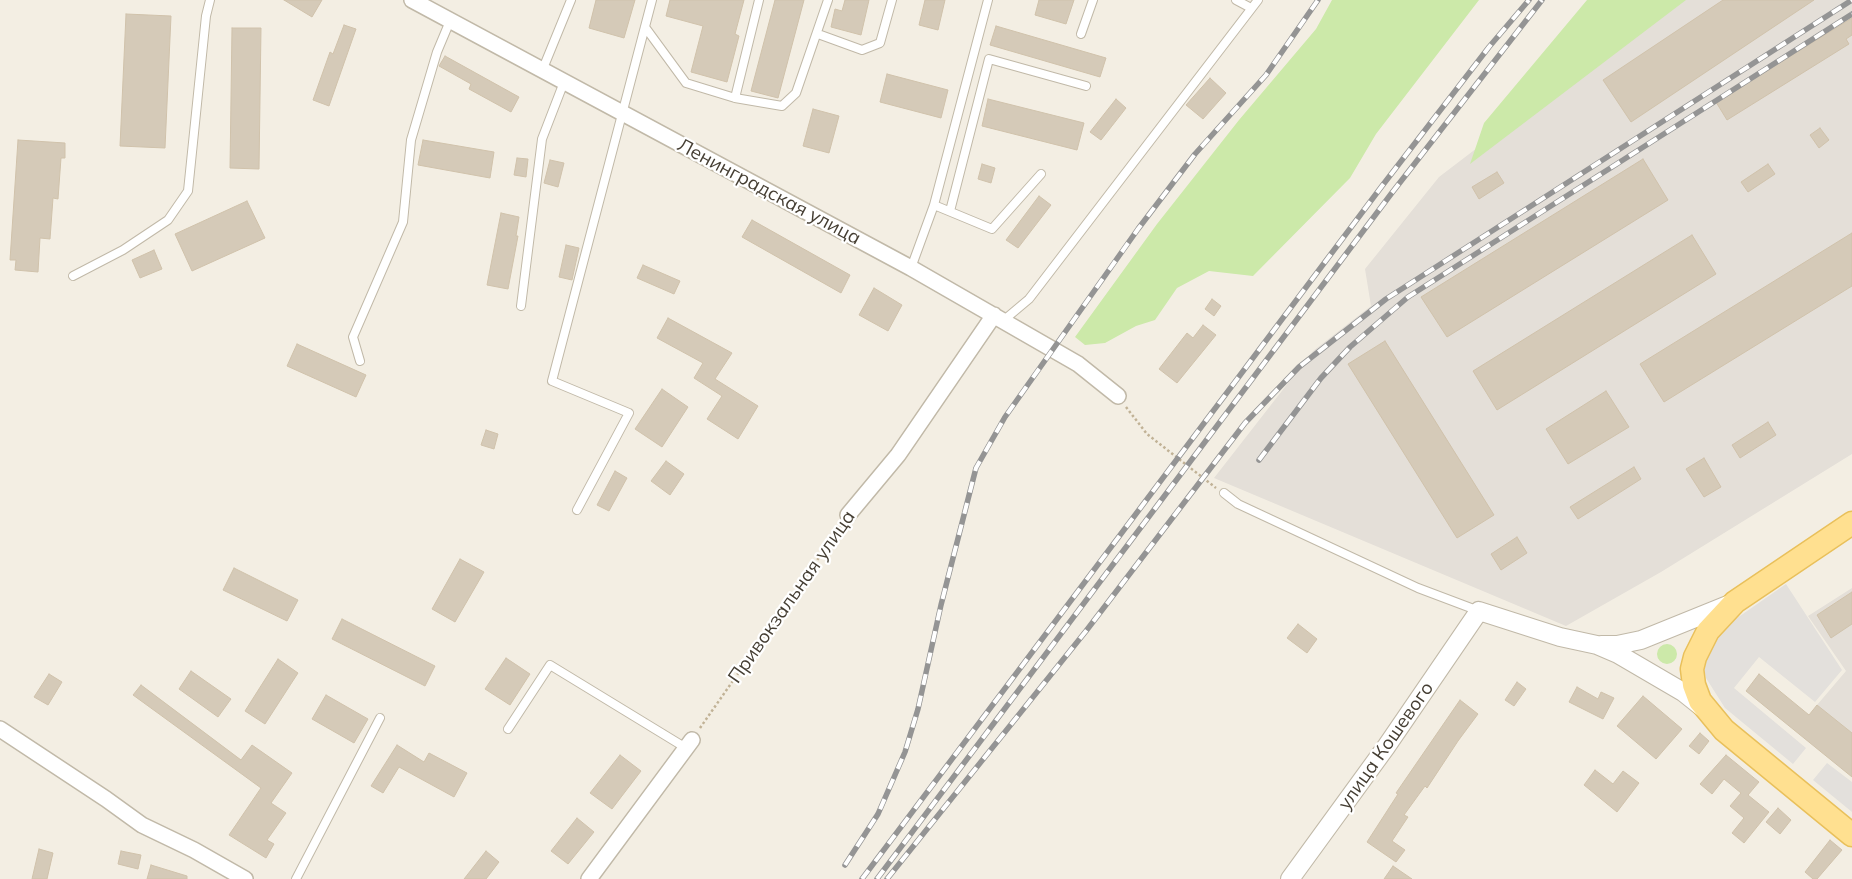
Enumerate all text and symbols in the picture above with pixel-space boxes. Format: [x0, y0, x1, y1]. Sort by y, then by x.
street label: Ленинградская улица [673, 134, 865, 250]
street label: Привокзальная улица [724, 506, 860, 688]
street label: улица Кошевого [1333, 678, 1439, 814]

